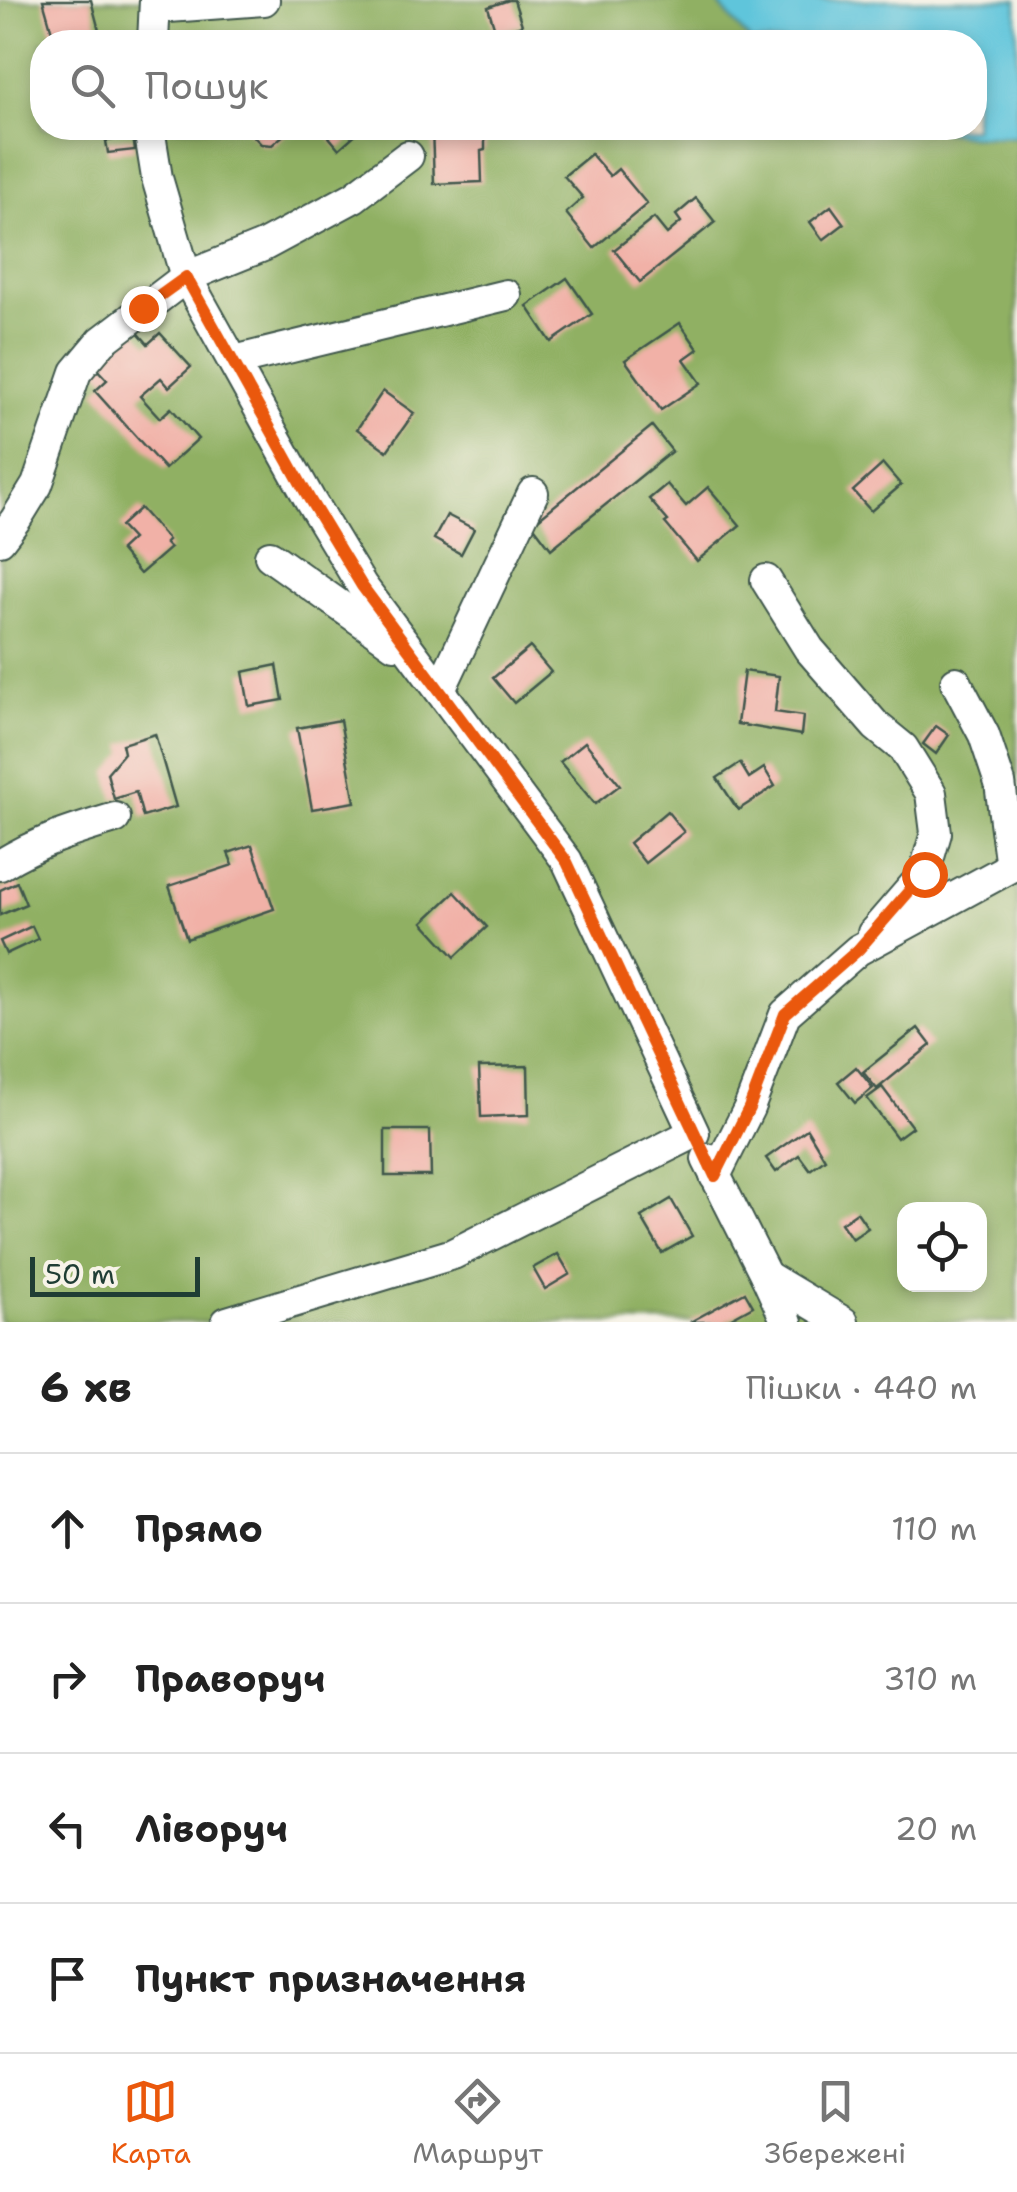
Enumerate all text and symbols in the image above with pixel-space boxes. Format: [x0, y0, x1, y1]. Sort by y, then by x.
search box [30, 30, 987, 140]
icon: search [65, 58, 120, 113]
text: Пошук [145, 60, 268, 111]
route end [121, 286, 167, 332]
route start [902, 852, 948, 898]
map controls [897, 1202, 987, 1292]
button: locate [897, 1202, 987, 1292]
scale bar [30, 1252, 200, 1296]
text: 50 m [45, 1255, 115, 1293]
text: 6 хв [40, 1359, 132, 1415]
text: Пішки · 440 m [746, 1366, 977, 1409]
icon: ahead [40, 1501, 95, 1556]
text: Прямо [135, 1503, 263, 1554]
text: 110 m [891, 1507, 977, 1550]
icon: right [40, 1651, 95, 1706]
text: Праворуч [135, 1653, 325, 1704]
text: 310 m [883, 1657, 977, 1700]
icon: left [40, 1801, 95, 1856]
text: Ліворуч [135, 1803, 288, 1854]
text: 20 m [895, 1807, 977, 1850]
icon: arrive [40, 1951, 95, 2006]
text: Пункт призначення [135, 1953, 526, 2004]
tab: Карта [111, 2074, 191, 2172]
tab: Маршрут [412, 2074, 543, 2172]
tab: Збережені [765, 2074, 906, 2172]

